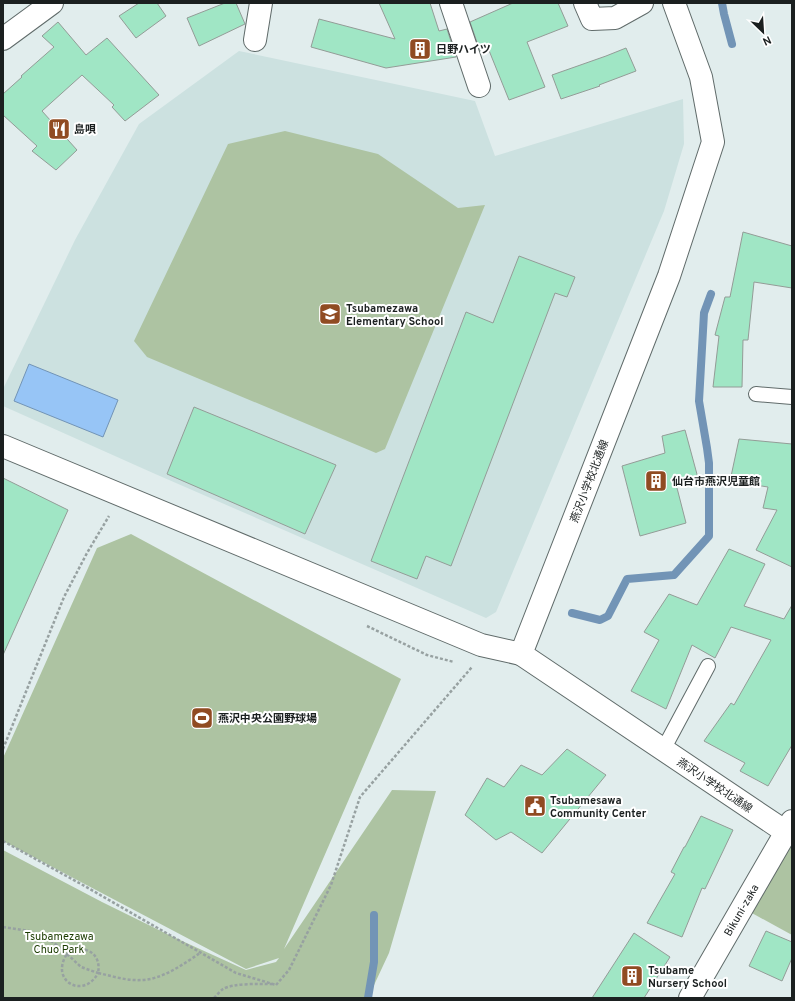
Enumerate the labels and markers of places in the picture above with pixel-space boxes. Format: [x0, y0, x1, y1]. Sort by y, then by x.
building icon: 日野ハイツ [407, 36, 433, 62]
place label: 日野ハイツ [436, 43, 491, 57]
restaurant icon: 島唄 [46, 116, 72, 142]
place label: 島唄 [74, 123, 96, 137]
school or university icon: Tsubamezawa Elementary School [317, 301, 343, 327]
place label: Tsubamezawa Elementary School [346, 302, 443, 329]
building icon: 仙台市燕沢児童館 [643, 468, 669, 494]
place label: 仙台市燕沢児童館 [672, 475, 760, 489]
sports icon: 燕沢中央公園野球場 [189, 705, 215, 731]
place label: 燕沢中央公園野球場 [218, 712, 317, 726]
public building icon: Tsubamesawa Community Center [522, 793, 548, 819]
place label: Tsubamesawa Community Center [550, 794, 647, 821]
building icon: Tsubame Nursery School [619, 963, 645, 989]
place label: Tsubame Nursery School [648, 964, 727, 991]

